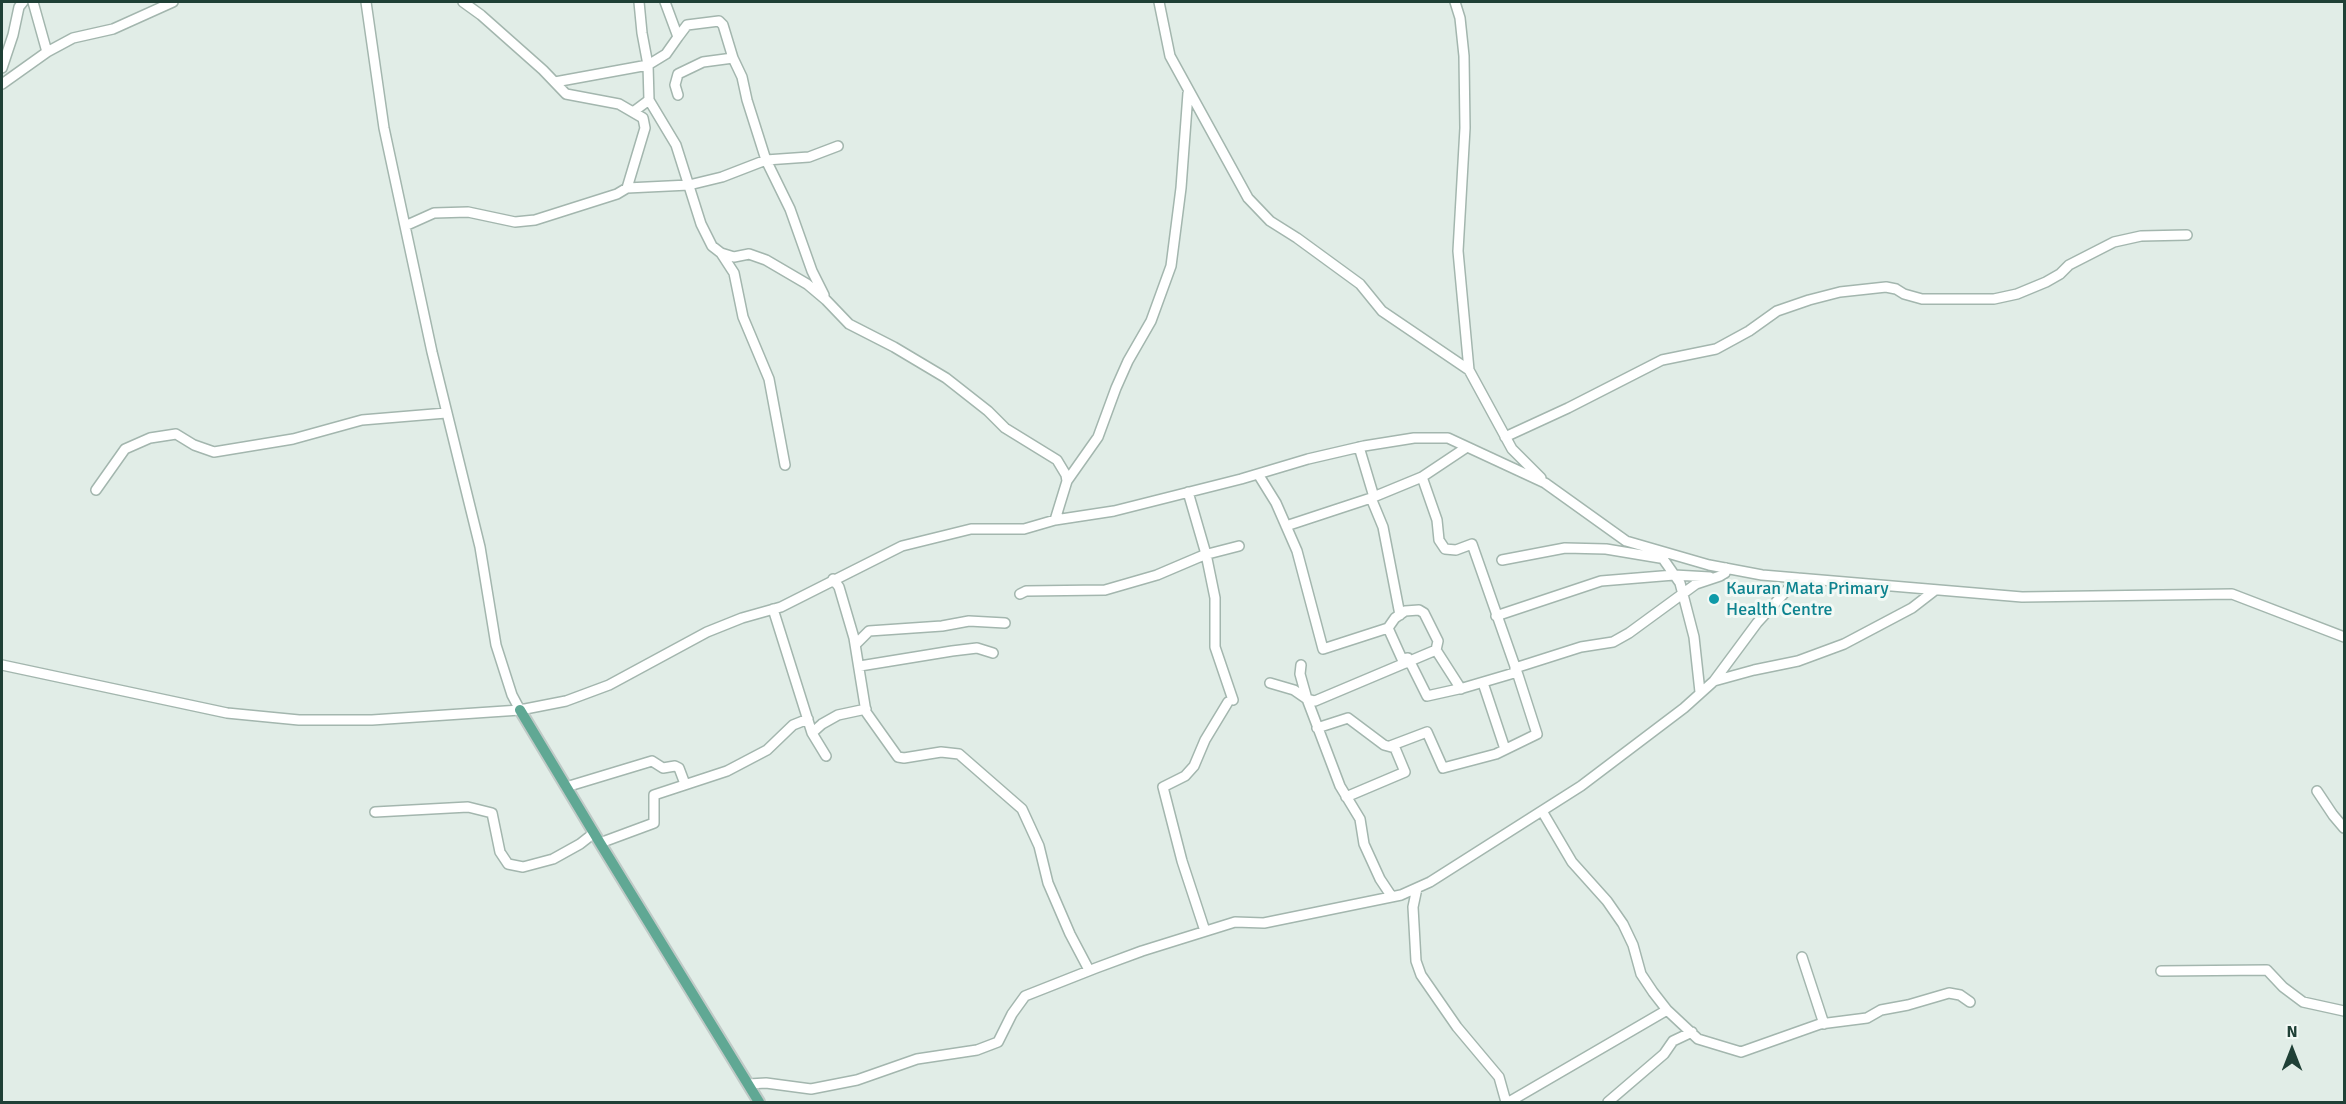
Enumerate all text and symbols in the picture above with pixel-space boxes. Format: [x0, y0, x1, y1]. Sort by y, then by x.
place label: Kauran Mata Primary Health Centre [1726, 578, 1889, 620]
marker: Kauran Mata Primary Health Centre [1707, 592, 1721, 606]
north arrow [2262, 1020, 2322, 1080]
text: N [2286, 1022, 2298, 1042]

